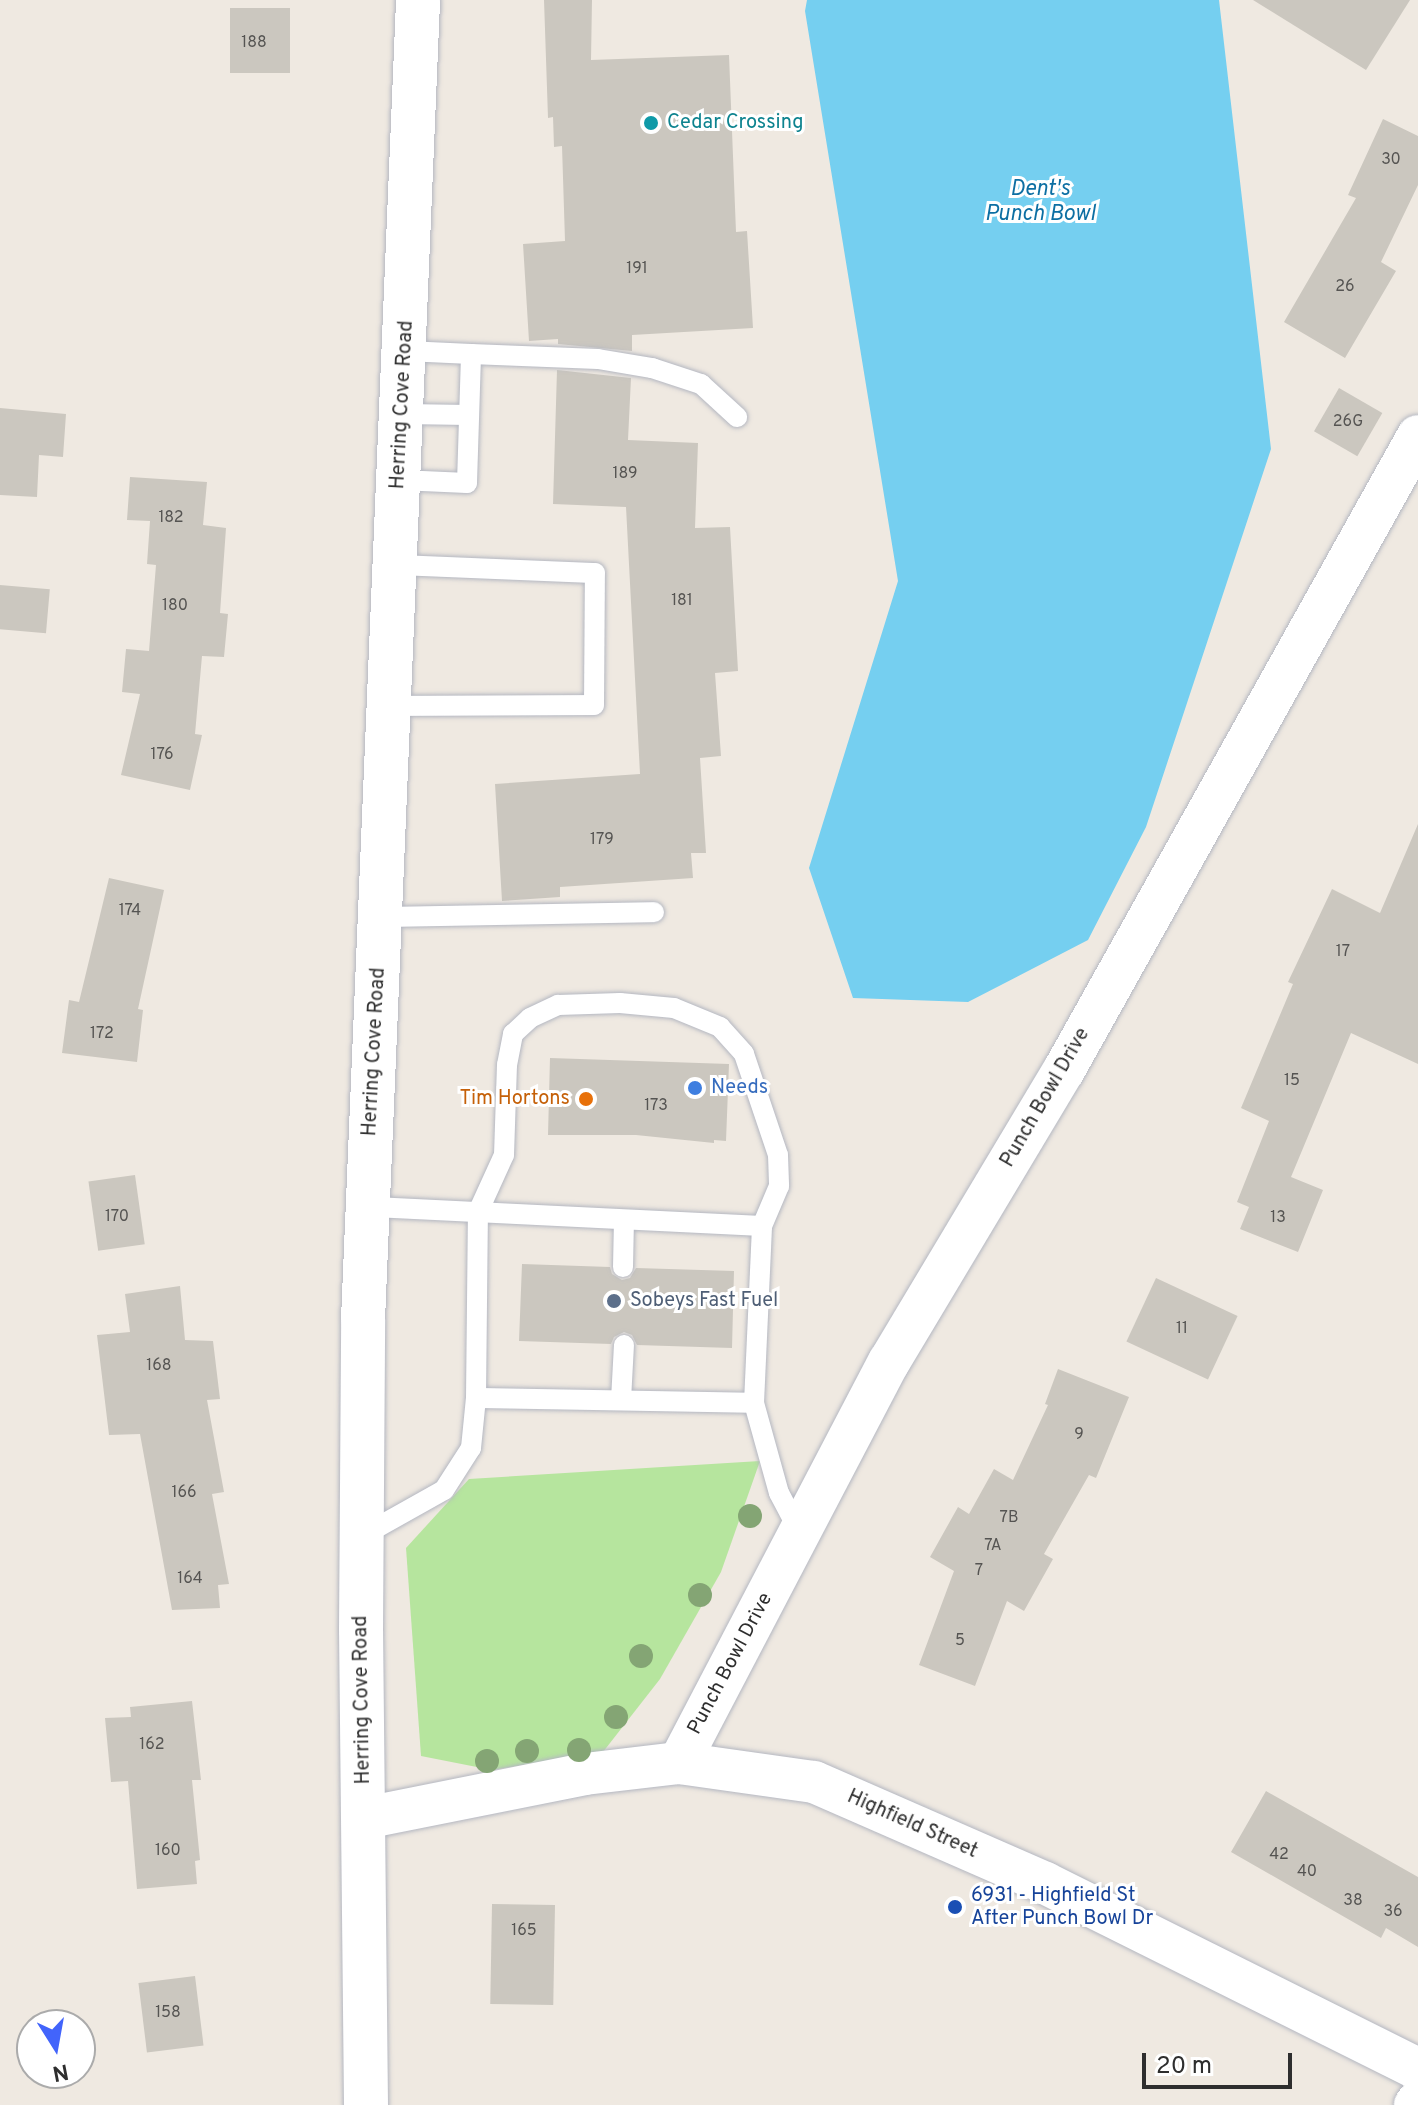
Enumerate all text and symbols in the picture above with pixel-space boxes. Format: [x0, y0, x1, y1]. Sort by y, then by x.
house number: 188 [241, 33, 267, 53]
place label: Cedar Crossing [667, 111, 803, 135]
marker: Cedar Crossing [642, 114, 660, 132]
house number: 30 [1381, 150, 1401, 170]
water label: Dent's Punch Bowl [985, 176, 1095, 228]
house number: 191 [626, 259, 648, 279]
house number: 26 [1335, 277, 1355, 297]
street label: Herring Cove Road [387, 320, 419, 490]
house number: 26G [1333, 412, 1363, 432]
house number: 189 [613, 464, 637, 484]
house number: 182 [158, 508, 184, 528]
house number: 181 [671, 591, 693, 611]
house number: 180 [162, 596, 188, 616]
house number: 176 [150, 745, 174, 765]
house number: 179 [590, 830, 614, 850]
house number: 174 [119, 901, 141, 921]
house number: 17 [1336, 942, 1350, 962]
street label: Herring Cove Road [359, 967, 391, 1137]
house number: 172 [90, 1024, 114, 1044]
street label: Punch Bowl Drive [996, 1024, 1096, 1172]
house number: 15 [1284, 1071, 1300, 1091]
place label: Needs [711, 1076, 768, 1100]
marker: Needs [686, 1079, 704, 1097]
place label: Tim Hortons [459, 1087, 570, 1111]
marker: Tim Hortons [577, 1090, 595, 1108]
house number: 173 [644, 1096, 668, 1116]
house number: 170 [105, 1207, 129, 1227]
house number: 13 [1270, 1208, 1286, 1228]
place label: Sobeys Fast Fuel [630, 1289, 778, 1313]
marker: Sobeys Fast Fuel [605, 1292, 623, 1310]
house number: 11 [1176, 1319, 1188, 1339]
house number: 168 [146, 1356, 172, 1376]
house number: 9 [1074, 1425, 1084, 1445]
house number: 166 [171, 1483, 197, 1503]
house number: 7B [1000, 1508, 1018, 1528]
house number: 7A [984, 1536, 1002, 1556]
house number: 7 [975, 1561, 983, 1581]
house number: 164 [177, 1569, 203, 1589]
street label: Punch Bowl Drive [684, 1589, 778, 1739]
street label: Herring Cove Road [350, 1615, 376, 1785]
house number: 5 [955, 1631, 965, 1651]
house number: 162 [139, 1735, 165, 1755]
street label: Highfield Street [843, 1785, 981, 1865]
house number: 160 [155, 1841, 181, 1861]
house number: 42 [1269, 1845, 1289, 1865]
house number: 40 [1297, 1862, 1317, 1882]
place label: 6931 - Highfield St After Punch Bowl Dr [971, 1884, 1153, 1931]
house number: 38 [1343, 1891, 1363, 1911]
marker: 6931 - Highfield St After Punch Bowl Dr [946, 1898, 964, 1916]
house number: 36 [1383, 1902, 1403, 1922]
house number: 165 [511, 1921, 537, 1941]
house number: 158 [155, 2003, 181, 2023]
north arrow [16, 2009, 96, 2089]
scale bar [1146, 2037, 1296, 2087]
text: 20 m [1156, 2052, 1212, 2082]
text: N [50, 2056, 71, 2086]

